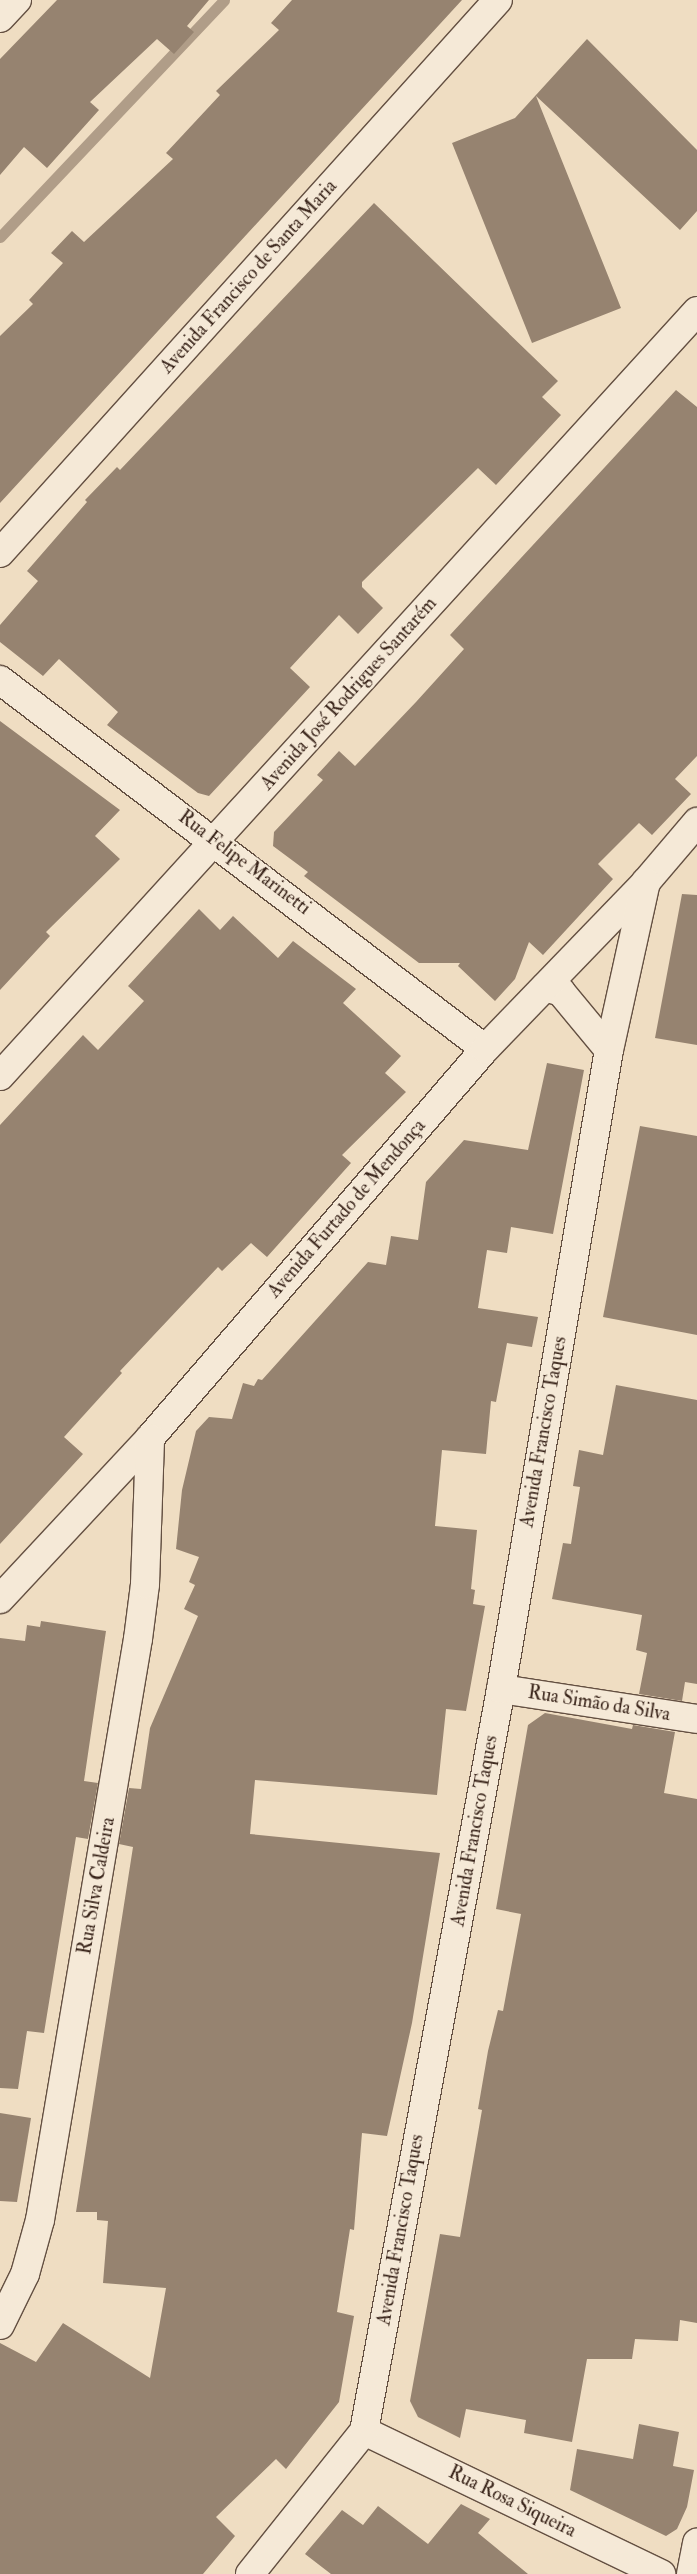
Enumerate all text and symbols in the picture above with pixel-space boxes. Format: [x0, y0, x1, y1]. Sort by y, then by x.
street label: Avenida Francisco de Santa Maria [156, 175, 342, 379]
street label: Avenida José Rodrigues Santarém [256, 593, 442, 795]
street label: Rua Felipe Marinetti [174, 806, 314, 920]
street label: Avenida Furtado de Mendonça [263, 1115, 431, 1303]
street label: Avenida Francisco Taques [516, 1335, 572, 1529]
street label: Rua Simão da Silva [526, 1681, 672, 1727]
street label: Avenida Francisco Taques [447, 1734, 503, 1928]
street label: Rua Silva Caldeira [74, 1816, 120, 1956]
street label: Avenida Francisco Taques [373, 2133, 429, 2327]
street label: Rua Rosa Siqueira [445, 2461, 579, 2543]

